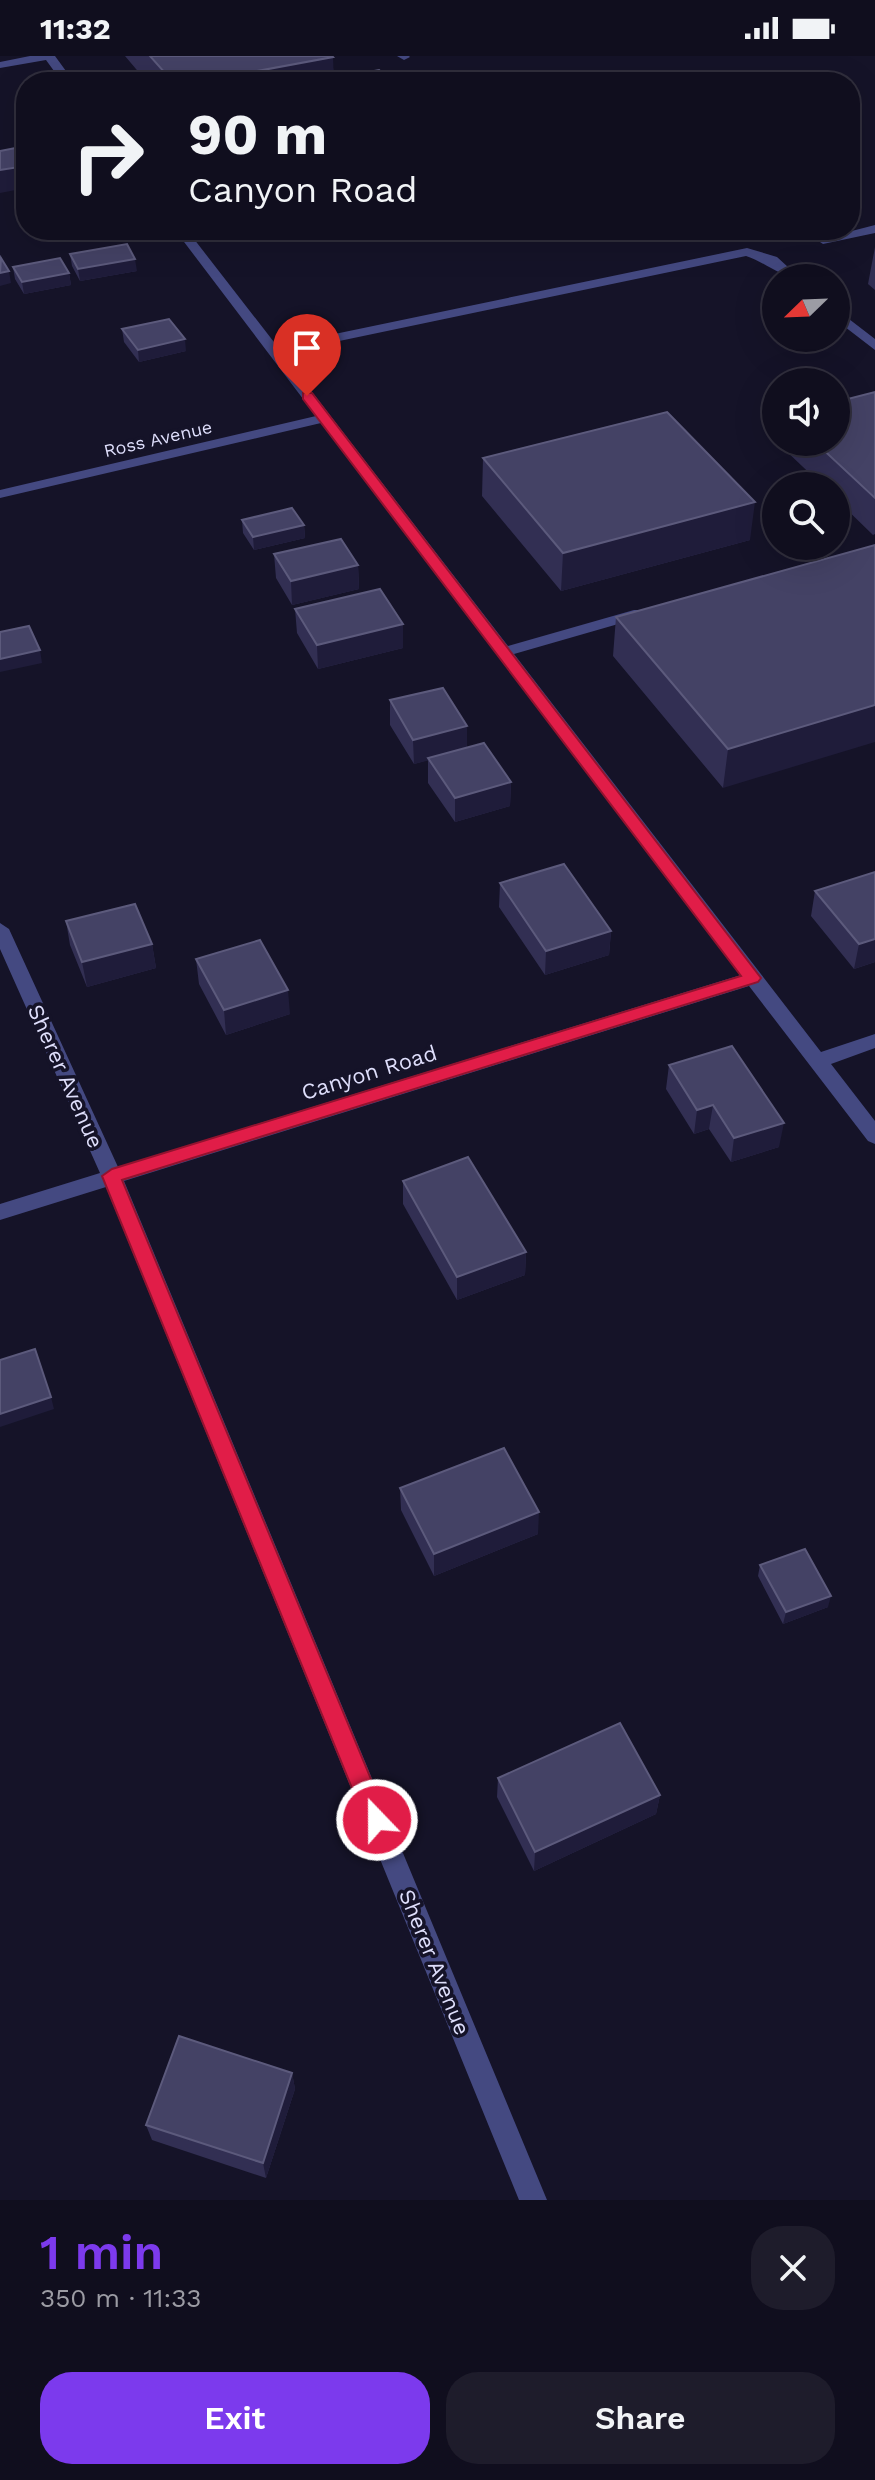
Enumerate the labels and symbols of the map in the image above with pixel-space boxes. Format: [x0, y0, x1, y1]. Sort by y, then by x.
north arrow [762, 264, 850, 352]
pin [273, 314, 341, 396]
street label: Ross Avenue [102, 416, 214, 461]
street label: Sherer Avenue [23, 1000, 108, 1152]
street label: Canyon Road [298, 1040, 440, 1105]
position arrow [335, 1778, 419, 1862]
street label: Sherer Avenue [394, 1886, 475, 2039]

